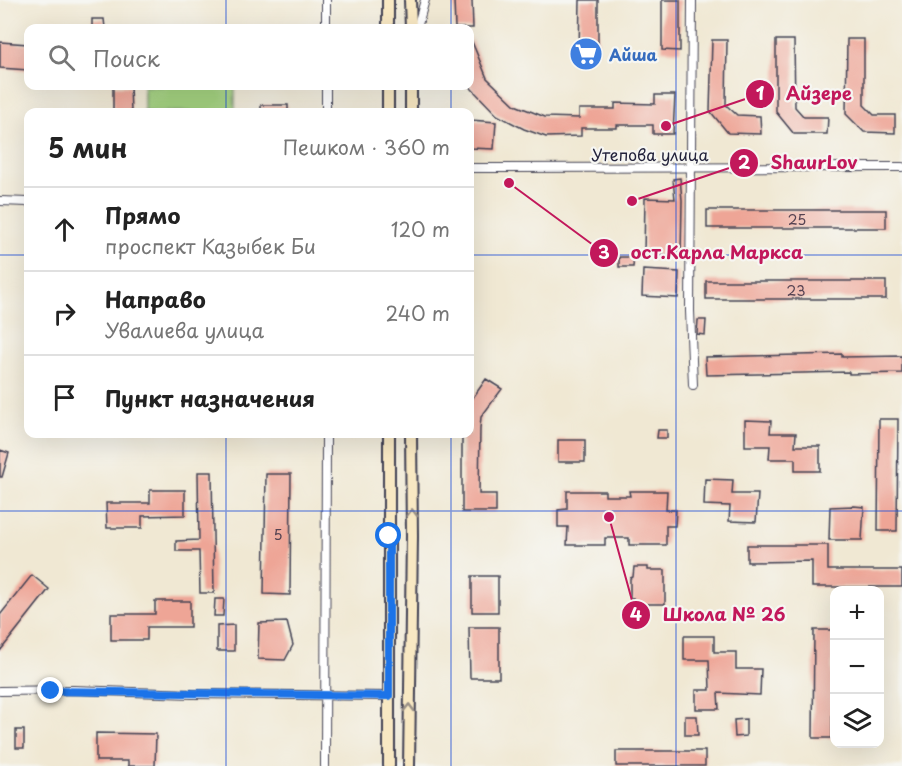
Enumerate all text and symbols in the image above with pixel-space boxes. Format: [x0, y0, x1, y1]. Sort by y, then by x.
search box [24, 24, 474, 90]
supermarket icon: Айша [568, 36, 604, 72]
icon: search [45, 41, 78, 74]
text: Поиск [93, 41, 160, 74]
place label: Айша [609, 42, 658, 66]
callout: Айзере [745, 76, 864, 112]
text: 1 [756, 79, 765, 106]
text: Айзере [786, 79, 852, 106]
text: 5 мин [48, 128, 127, 167]
text: Пешком · 360 m [283, 132, 450, 162]
street label: Утепова улица [591, 142, 709, 166]
callout: ShaurLov [729, 145, 870, 181]
text: 2 [738, 148, 751, 175]
text: ShaurLov [771, 148, 858, 175]
text: Прямо [105, 198, 180, 231]
house number: 25 [788, 209, 806, 230]
icon: ahead [48, 213, 81, 246]
text: 120 m [391, 214, 450, 244]
text: проспект Казыбек Би [105, 231, 316, 261]
callout: ост.Карла Маркса [589, 235, 815, 271]
text: 3 [598, 238, 610, 265]
text: ост.Карла Маркса [631, 238, 803, 265]
house number: 23 [787, 280, 805, 301]
text: Направо [105, 282, 206, 315]
icon: right [48, 297, 81, 330]
text: 240 m [385, 298, 450, 328]
text: Увалиева улица [105, 315, 264, 345]
icon: arrive [48, 381, 81, 414]
text: Пункт назначения [105, 381, 315, 414]
one-way arrow [406, 508, 418, 517]
route start [375, 522, 401, 548]
house number: 5 [273, 524, 283, 545]
map controls [830, 586, 884, 748]
button: + [830, 586, 884, 640]
callout: Школа № 26 [621, 597, 798, 633]
text: 4 [630, 600, 642, 627]
text: Школа № 26 [663, 600, 786, 627]
button: − [830, 640, 884, 694]
route end [37, 677, 63, 703]
button: layers [830, 694, 884, 748]
one-way arrow [403, 703, 416, 712]

